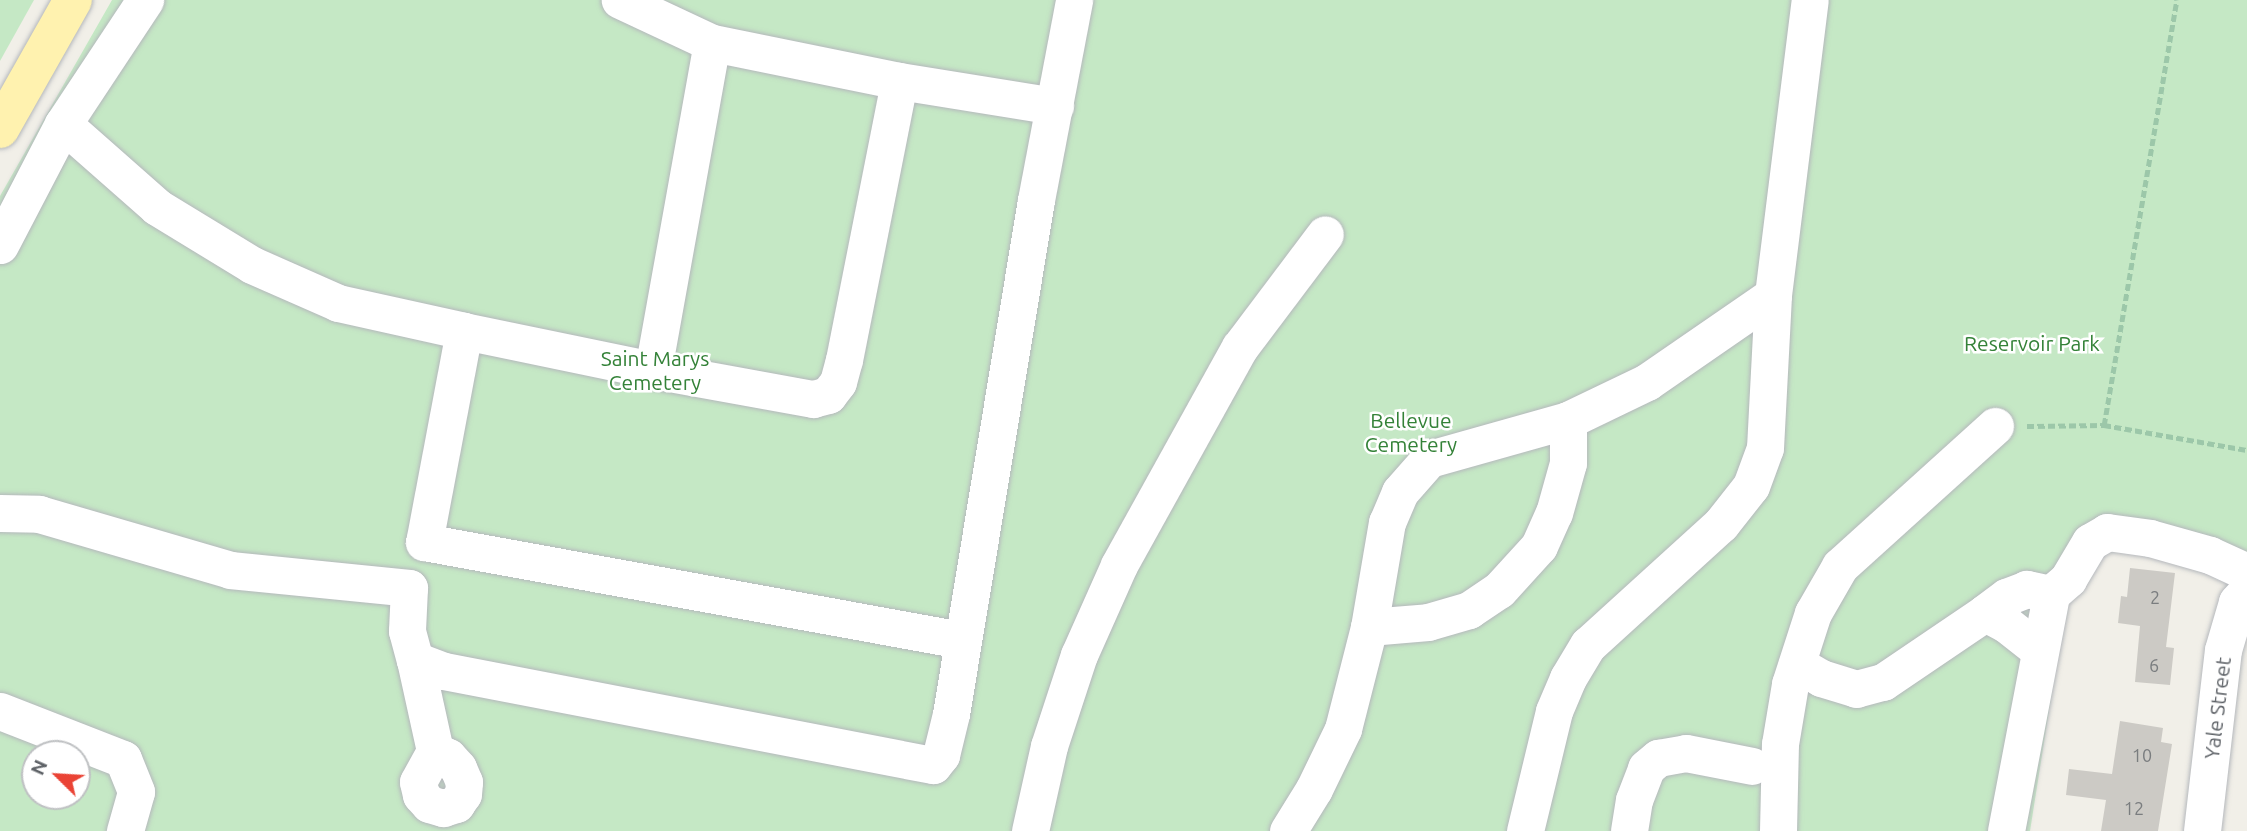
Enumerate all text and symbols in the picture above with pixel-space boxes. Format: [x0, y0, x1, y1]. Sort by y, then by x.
park label: Reservoir Park [1964, 330, 2100, 356]
park label: Saint Marys Cemetery [601, 345, 709, 395]
park label: Bellevue Cemetery [1365, 407, 1457, 457]
house number: 2 [2150, 586, 2160, 608]
house number: 6 [2149, 654, 2159, 676]
street label: Yale Street [2198, 655, 2236, 761]
north arrow [21, 740, 91, 810]
house number: 10 [2132, 744, 2152, 766]
text: N [26, 756, 52, 778]
house number: 12 [2124, 797, 2144, 819]

